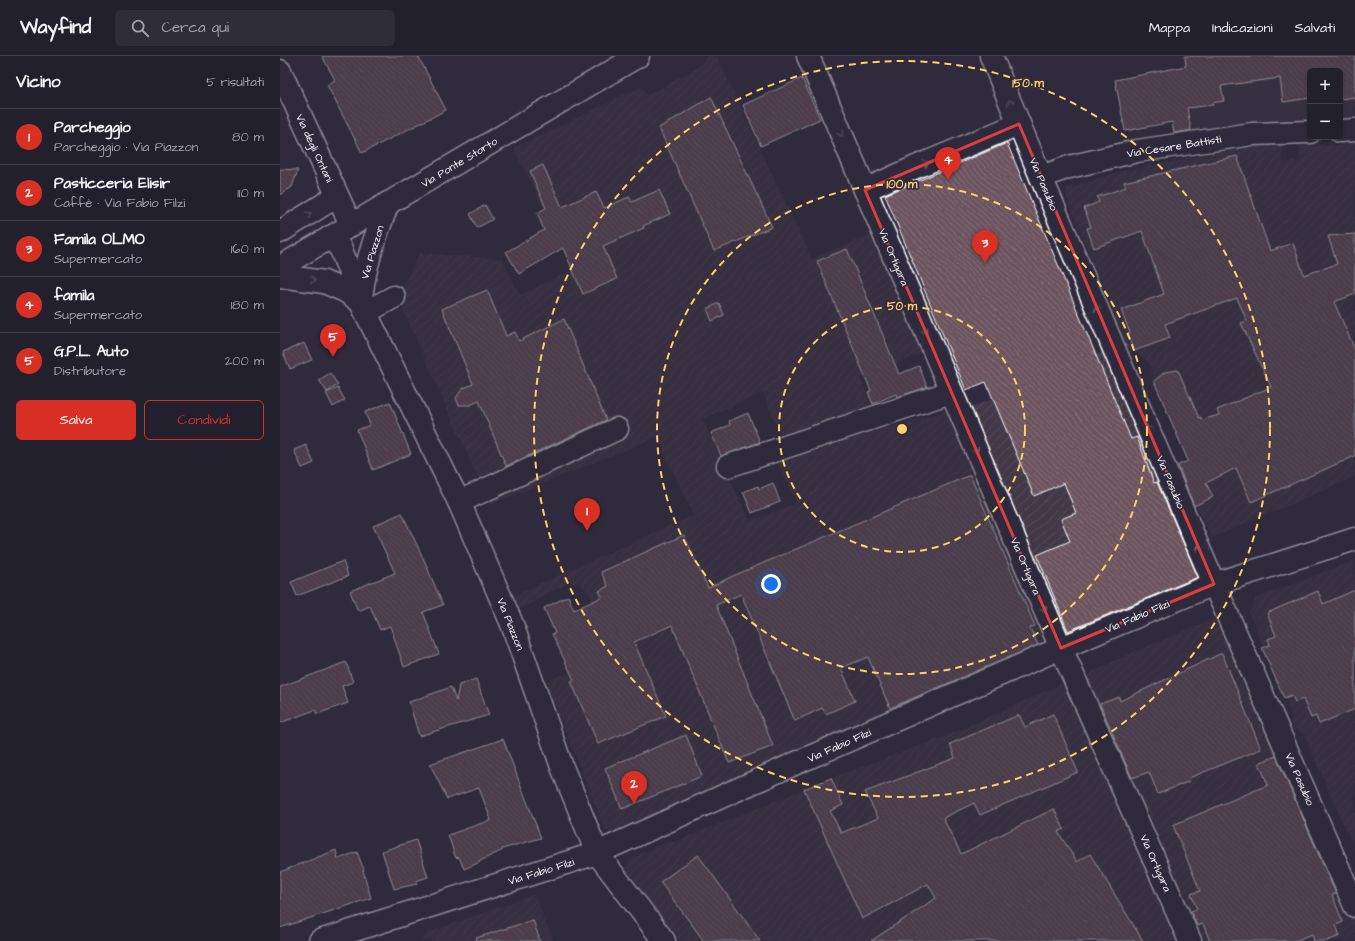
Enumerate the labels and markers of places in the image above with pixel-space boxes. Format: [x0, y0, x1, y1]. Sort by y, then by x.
pin: 4 [935, 147, 961, 180]
pin: 3 [972, 230, 998, 263]
pin: 5 [320, 324, 346, 357]
centre of rings [895, 422, 909, 436]
pin: 1 [574, 498, 600, 531]
pin: 2 [621, 771, 647, 804]

